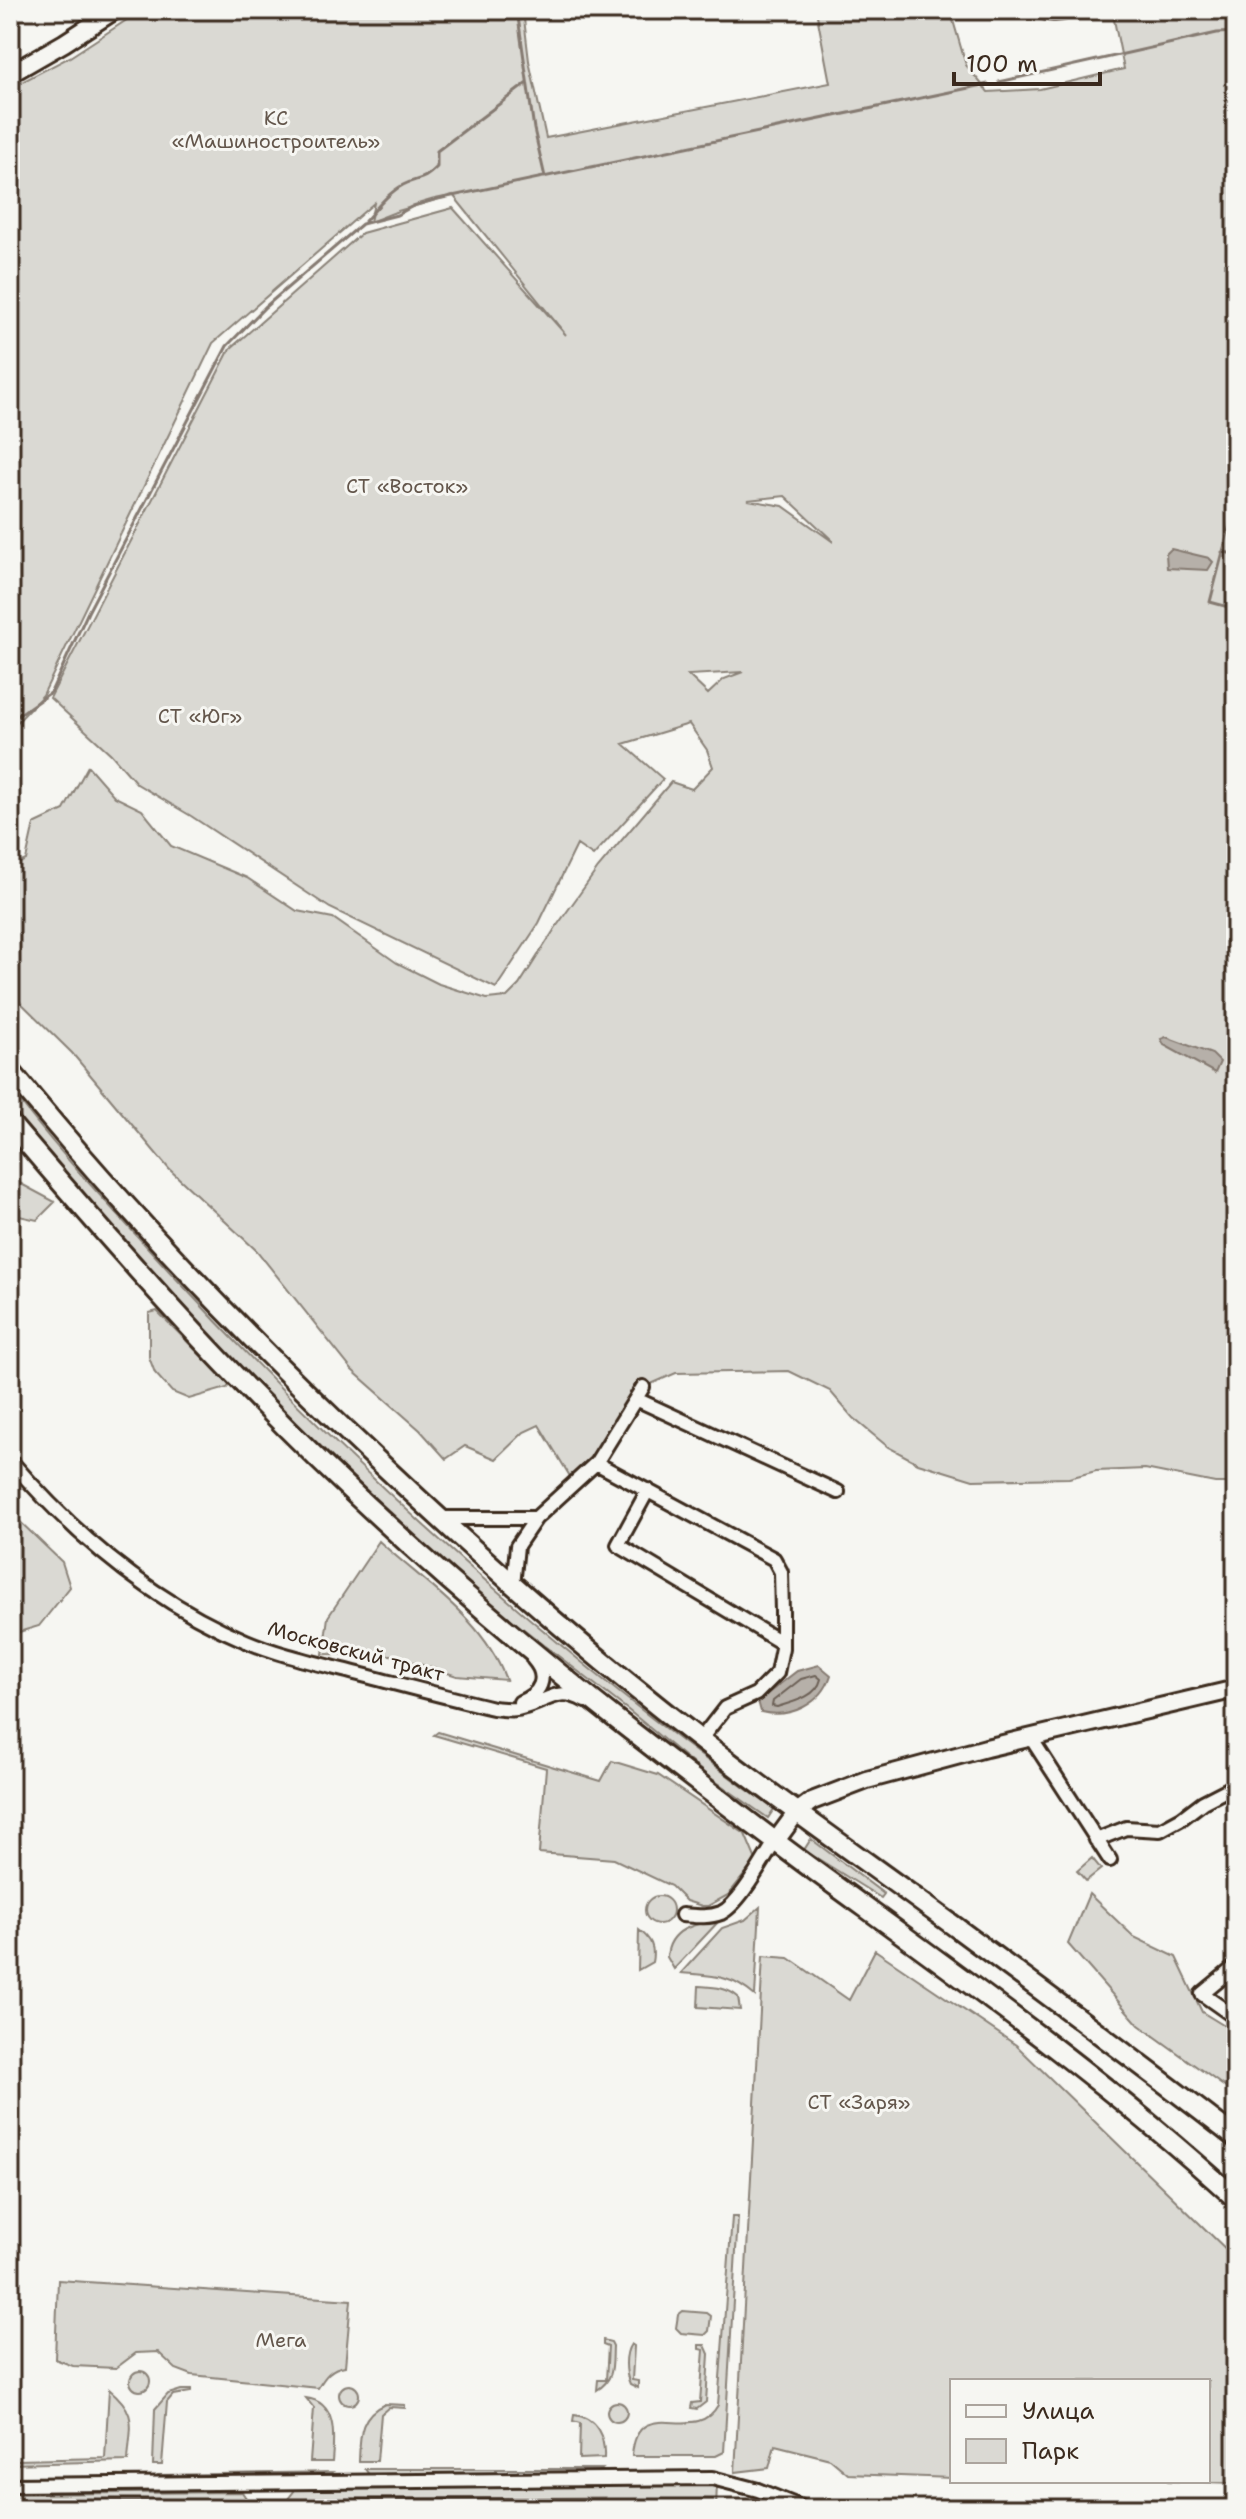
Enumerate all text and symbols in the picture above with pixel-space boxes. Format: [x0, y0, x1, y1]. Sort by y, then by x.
scale bar [954, 36, 1100, 86]
text: 100 m [966, 48, 1038, 80]
park label: КС «Машиностроитель» [172, 105, 380, 154]
park label: СТ «Восток» [346, 473, 468, 499]
park label: СТ «Юг» [158, 703, 242, 729]
street label: Московский тракт [265, 1615, 448, 1687]
park label: СТ «Заря» [808, 2089, 910, 2115]
park label: Мега [256, 2327, 307, 2353]
legend [950, 2379, 1210, 2483]
text: Улица [1022, 2395, 1095, 2427]
text: Парк [1022, 2435, 1079, 2467]

